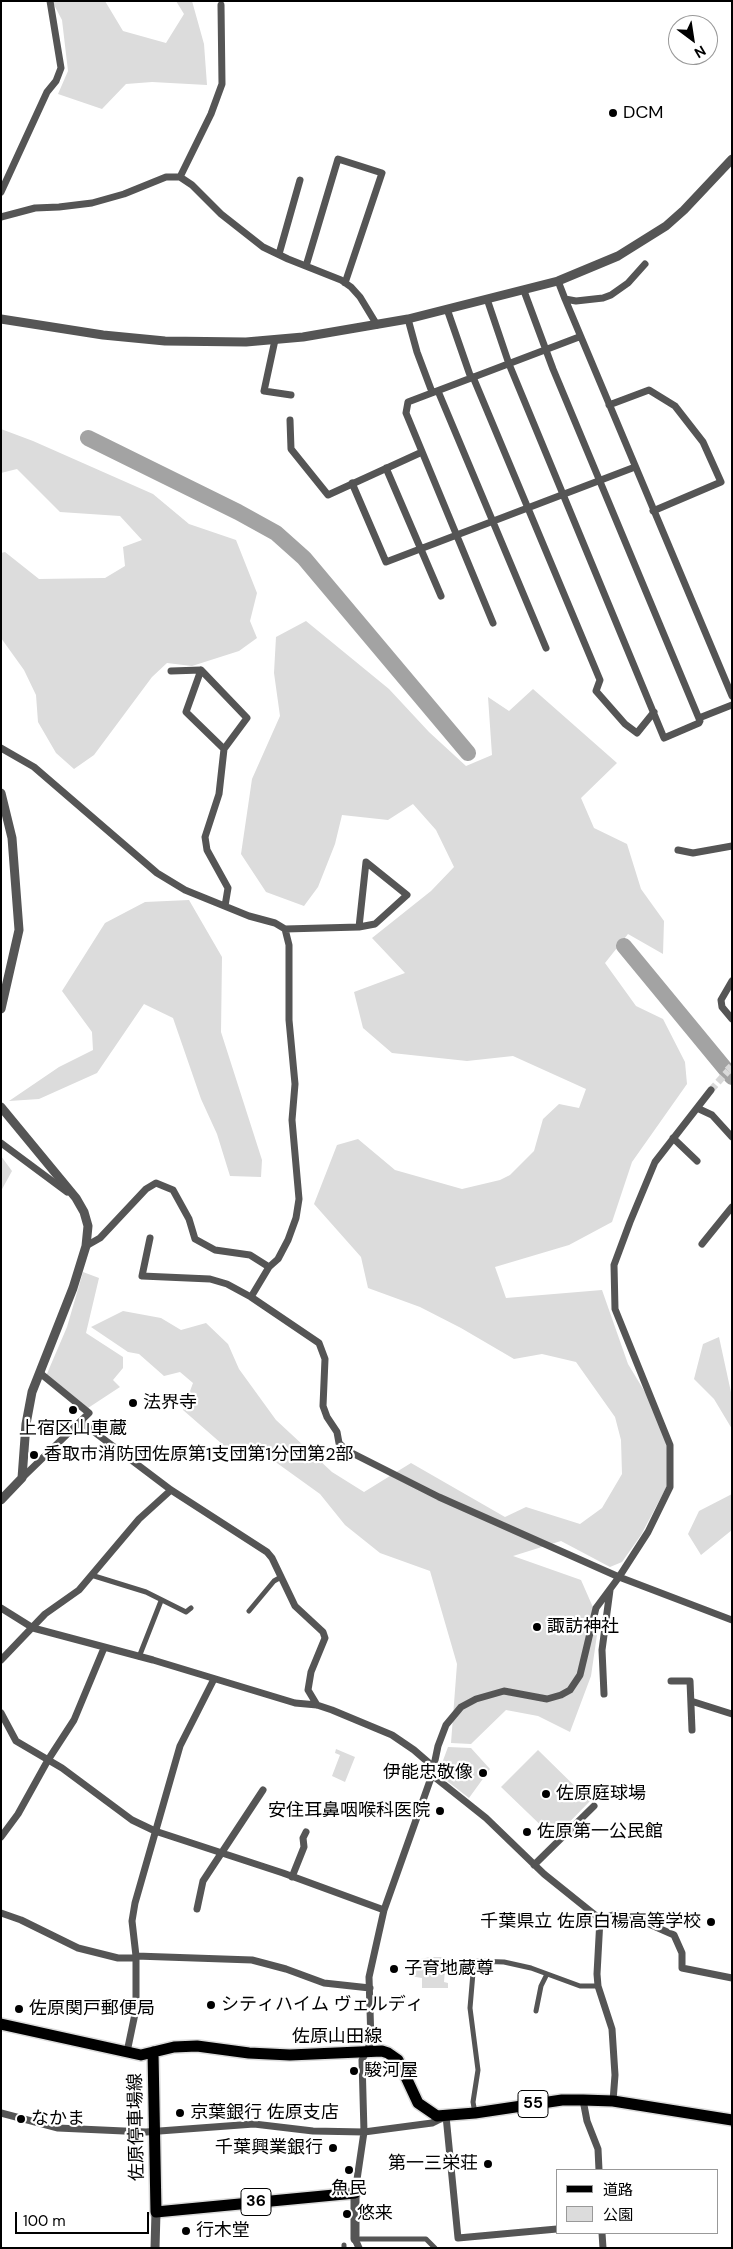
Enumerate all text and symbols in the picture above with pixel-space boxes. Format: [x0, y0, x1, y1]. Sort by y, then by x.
north arrow [668, 15, 718, 65]
text: N [691, 42, 709, 62]
place label: DCM [623, 102, 663, 124]
marker: DCM [607, 107, 619, 119]
place label: 法界寺 [143, 1392, 197, 1414]
marker: 法界寺 [127, 1397, 139, 1409]
marker: 上宿区山車蔵 [67, 1404, 79, 1416]
place label: 上宿区山車蔵 [19, 1418, 127, 1440]
place label: 香取市消防団佐原第1支団第1分団第2部 [44, 1444, 354, 1466]
marker: 香取市消防団佐原第1支団第1分団第2部 [28, 1449, 40, 1461]
place label: 諏訪神社 [547, 1616, 619, 1638]
marker: 諏訪神社 [531, 1621, 543, 1633]
place label: 伊能忠敬像 [383, 1762, 473, 1784]
marker: 伊能忠敬像 [477, 1767, 489, 1779]
place label: 佐原庭球場 [556, 1783, 646, 1805]
marker: 佐原庭球場 [540, 1788, 552, 1800]
place label: 安住耳鼻咽喉科医院 [268, 1800, 430, 1822]
marker: 安住耳鼻咽喉科医院 [434, 1805, 446, 1817]
place label: 佐原第一公民館 [537, 1821, 663, 1843]
marker: 佐原第一公民館 [521, 1826, 533, 1838]
place label: 千葉県立 佐原白楊高等学校 [480, 1911, 701, 1933]
marker: 千葉県立 佐原白楊高等学校 [705, 1916, 717, 1928]
place label: 子育地蔵尊 [404, 1958, 494, 1980]
marker: 子育地蔵尊 [388, 1963, 400, 1975]
place label: シティハイム ヴェルディ [221, 1994, 424, 2016]
place label: 佐原関戸郵便局 [29, 1998, 155, 2020]
marker: シティハイム ヴェルディ [205, 1999, 217, 2011]
marker: 佐原関戸郵便局 [13, 2003, 25, 2015]
street label: 佐原山田線 [292, 2026, 382, 2048]
place label: 駿河屋 [364, 2060, 418, 2082]
marker: 駿河屋 [348, 2065, 360, 2077]
street label: 佐原停車場線 [125, 2073, 149, 2181]
road number: 55 [518, 2090, 548, 2118]
place label: 京葉銀行 佐原支店 [190, 2102, 339, 2124]
marker: 京葉銀行 佐原支店 [174, 2107, 186, 2119]
place label: なかま [31, 2108, 85, 2130]
marker: なかま [15, 2113, 27, 2125]
place label: 千葉興業銀行 [215, 2137, 323, 2159]
marker: 千葉興業銀行 [327, 2142, 339, 2154]
place label: 第一三栄荘 [388, 2153, 478, 2175]
marker: 第一三栄荘 [482, 2158, 494, 2170]
marker: 魚民 [343, 2164, 355, 2176]
legend [556, 2169, 718, 2234]
place label: 魚民 [331, 2178, 367, 2200]
text: 道路 [603, 2180, 633, 2200]
road number: 36 [241, 2188, 271, 2216]
scale bar [18, 2202, 151, 2234]
place label: 悠来 [357, 2203, 393, 2225]
text: 公園 [603, 2205, 633, 2225]
marker: 悠来 [341, 2208, 353, 2220]
text: 100 m [23, 2211, 66, 2231]
place label: 行木堂 [196, 2220, 250, 2242]
marker: 行木堂 [180, 2225, 192, 2237]

